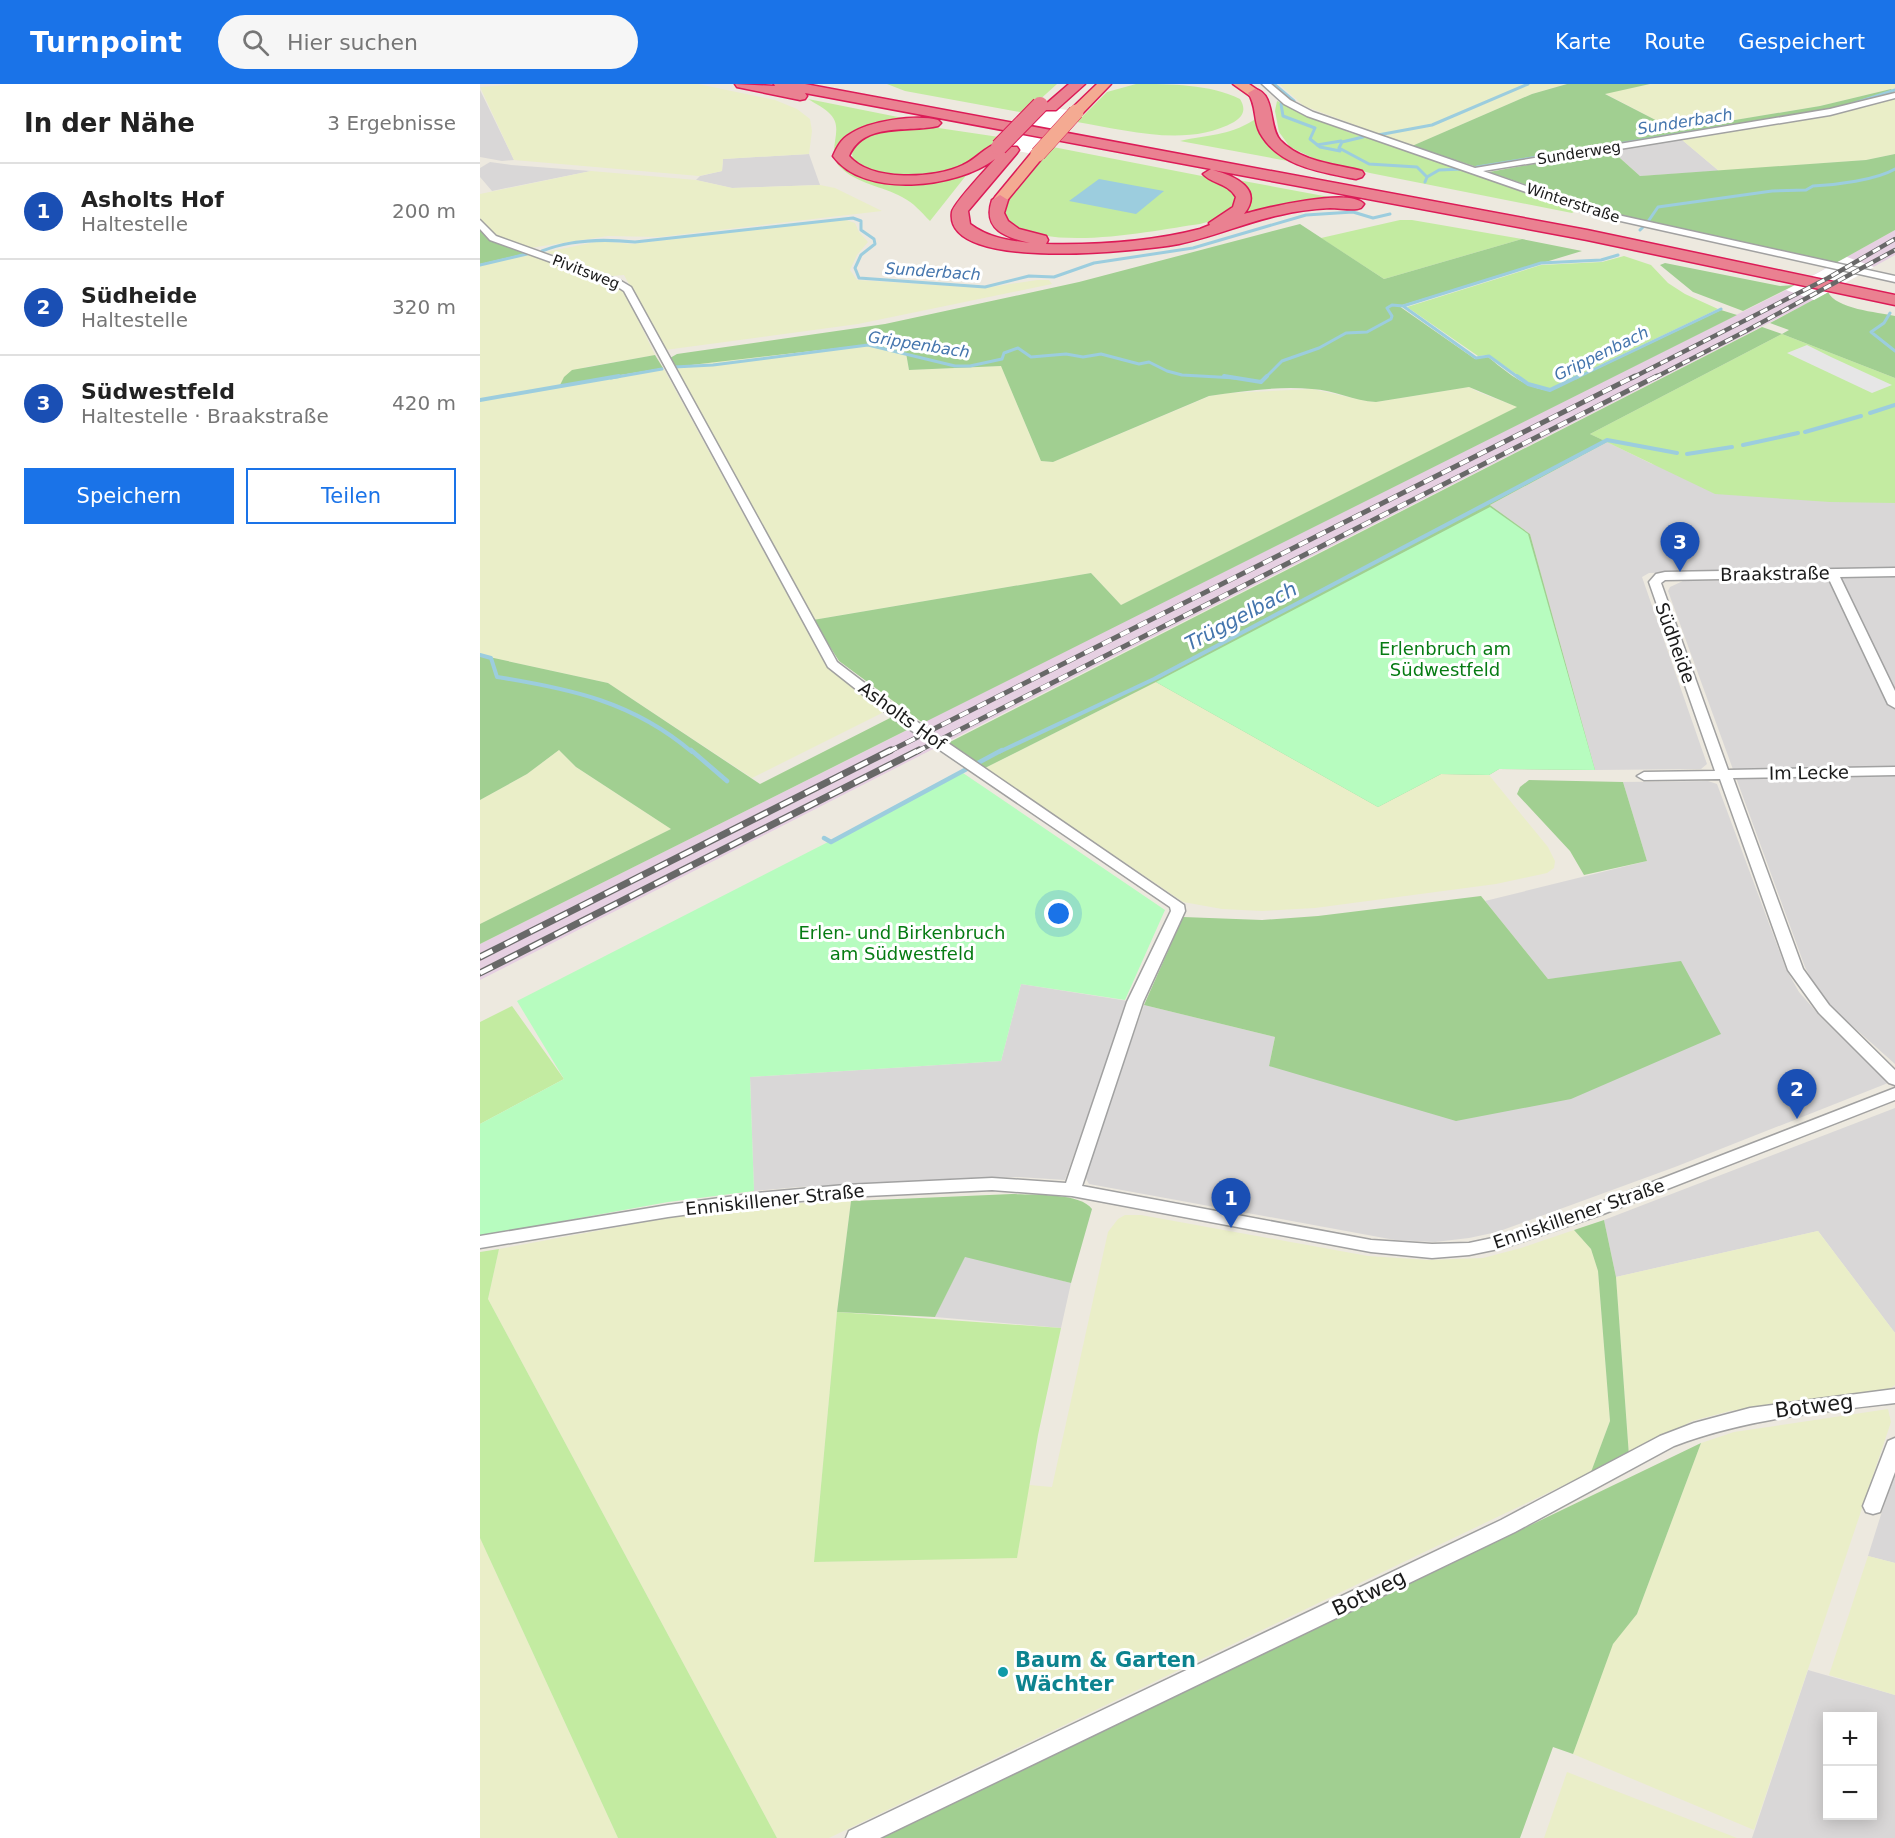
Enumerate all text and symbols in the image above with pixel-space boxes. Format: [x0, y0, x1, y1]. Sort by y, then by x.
search box [218, 15, 638, 69]
text: Turnpoint [30, 26, 182, 59]
icon: search [239, 26, 272, 59]
text: Hier suchen [287, 30, 418, 55]
text: Karte [1555, 30, 1611, 54]
text: Route [1644, 30, 1705, 54]
text: Gespeichert [1738, 30, 1865, 54]
water label: Sunderbach [1636, 105, 1734, 138]
text: In der Nähe [24, 108, 195, 138]
text: 3 Ergebnisse [327, 111, 456, 135]
street label: Sunderweg [1536, 138, 1622, 168]
street label: Winterstraße [1524, 179, 1622, 227]
text: Asholts Hof [81, 187, 224, 212]
text: 1 [37, 199, 50, 223]
text: 200 m [392, 199, 456, 223]
text: Haltestelle [81, 212, 188, 236]
street label: Pivitsweg [550, 251, 622, 293]
water label: Sunderbach [884, 259, 981, 284]
text: Südheide [81, 283, 197, 308]
text: 2 [37, 295, 50, 319]
text: 320 m [392, 295, 456, 319]
text: Haltestelle [81, 308, 188, 332]
water label: Grippenbach [1551, 322, 1652, 384]
water label: Grippenbach [867, 327, 971, 362]
text: Südwestfeld [81, 379, 235, 404]
text: 3 [37, 391, 50, 415]
text: 420 m [392, 391, 456, 415]
text: Haltestelle · Braakstraße [81, 404, 329, 428]
button: Speichern [24, 468, 234, 524]
button: Teilen [246, 468, 456, 524]
pin: 3 [1660, 522, 1700, 572]
street label: Braakstraße [1720, 562, 1830, 585]
water label: Trüggelbach [1181, 576, 1301, 656]
street label: Südheide [1651, 600, 1700, 686]
park label: Erlenbruch am Südwestfeld [1379, 638, 1511, 680]
street label: Asholts Hof [855, 677, 950, 755]
street label: Im Lecke [1769, 761, 1849, 784]
your location [1044, 899, 1073, 928]
park label: Erlen- und Birkenbruch am Südwestfeld [799, 922, 1006, 964]
pin: 2 [1778, 1070, 1816, 1119]
street label: Enniskillener Straße [1490, 1174, 1667, 1253]
pin: 1 [1212, 1178, 1251, 1228]
street label: Enniskillener Straße [684, 1180, 866, 1219]
street label: Botweg [1773, 1389, 1855, 1423]
street label: Botweg [1328, 1565, 1410, 1621]
place label: Baum & Garten Wächter [1015, 1648, 1196, 1696]
marker: Baum & Garten Wächter [996, 1665, 1010, 1679]
map controls [1823, 1712, 1877, 1820]
button: + [1823, 1712, 1877, 1766]
button: − [1823, 1766, 1877, 1820]

